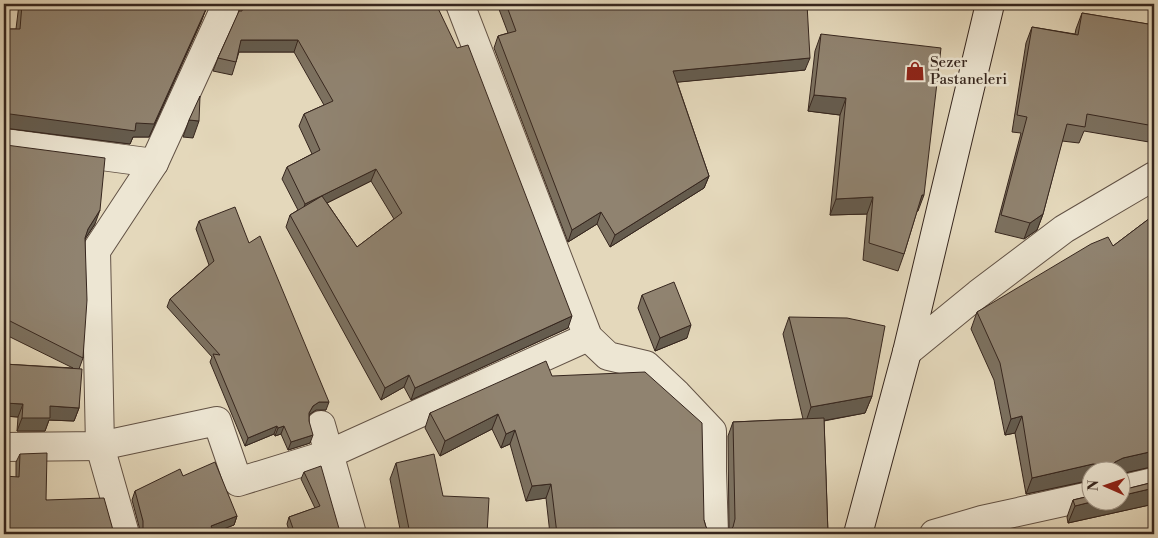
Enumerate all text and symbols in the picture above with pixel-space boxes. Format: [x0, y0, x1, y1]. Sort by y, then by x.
place label: Sezer Pastaneleri [930, 53, 1007, 89]
shop icon: Sezer Pastaneleri [904, 60, 926, 82]
north arrow [1080, 460, 1130, 510]
text: N [1085, 480, 1103, 491]

